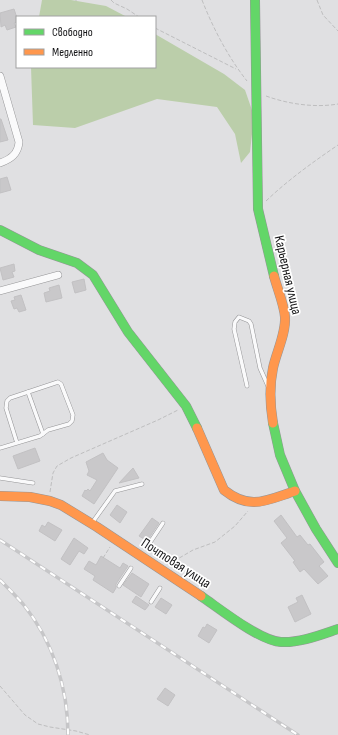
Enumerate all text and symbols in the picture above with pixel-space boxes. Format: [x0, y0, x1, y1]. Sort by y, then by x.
legend [16, 16, 156, 68]
text: Свободно [52, 25, 93, 40]
text: Медленно [52, 45, 93, 60]
street label: Карьерная улица [271, 234, 305, 316]
street label: Почтовая улица [138, 534, 214, 592]

